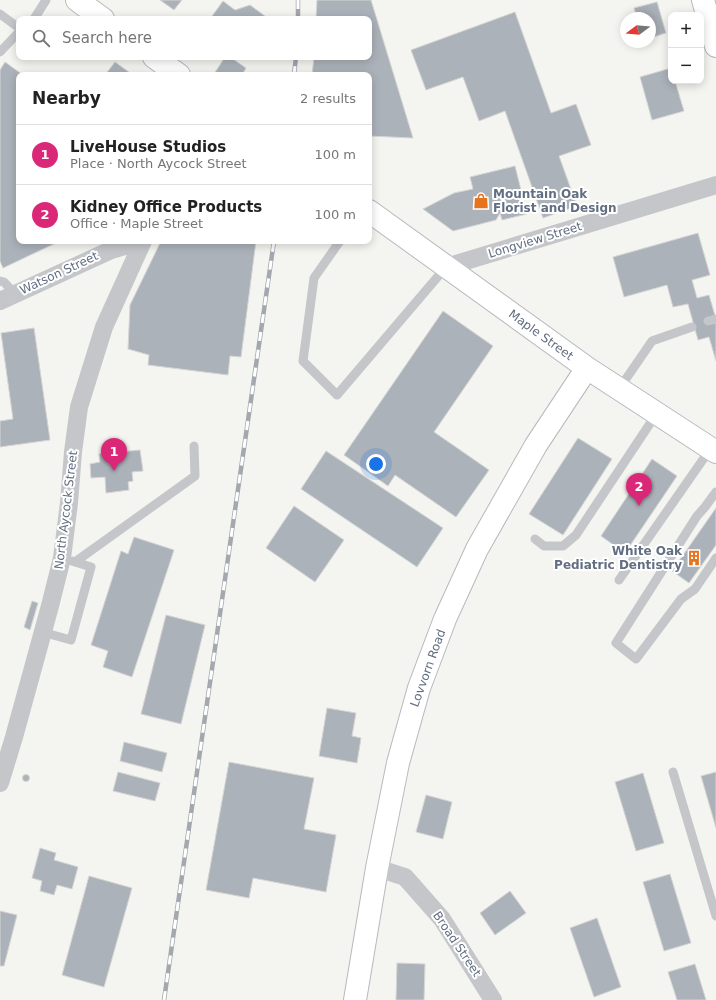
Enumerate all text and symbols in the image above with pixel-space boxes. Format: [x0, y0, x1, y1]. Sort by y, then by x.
north arrow [620, 12, 656, 48]
map controls [668, 12, 704, 84]
button: + [668, 12, 704, 48]
search box [16, 16, 372, 60]
icon: search [30, 27, 52, 49]
text: Search here [62, 29, 152, 47]
button: − [668, 48, 704, 84]
text: Nearby [32, 88, 101, 108]
text: 2 results [300, 91, 356, 106]
text: LiveHouse Studios [70, 138, 226, 156]
text: 1 [40, 147, 50, 162]
text: 100 m [314, 147, 356, 162]
text: Place · North Aycock Street [70, 156, 247, 171]
place label: Mountain Oak Florist and Design [493, 187, 617, 215]
shop icon: Mountain Oak Florist and Design [472, 192, 490, 210]
text: Kidney Office Products [70, 198, 262, 216]
text: 2 [40, 207, 50, 222]
text: 100 m [314, 207, 356, 222]
text: Office · Maple Street [70, 216, 203, 231]
street label: Longview Street [487, 219, 584, 261]
street label: Watson Street [18, 249, 101, 297]
street label: Maple Street [506, 307, 576, 363]
pin: 1 [101, 438, 127, 471]
street label: North Aycock Street [52, 449, 80, 570]
your location [366, 454, 386, 474]
pin: 2 [626, 473, 652, 506]
place label: White Oak Pediatric Dentistry [554, 544, 683, 572]
building icon: White Oak Pediatric Dentistry [685, 549, 703, 567]
street label: Lovvorn Road [407, 627, 449, 709]
street label: Broad Street [430, 909, 484, 979]

